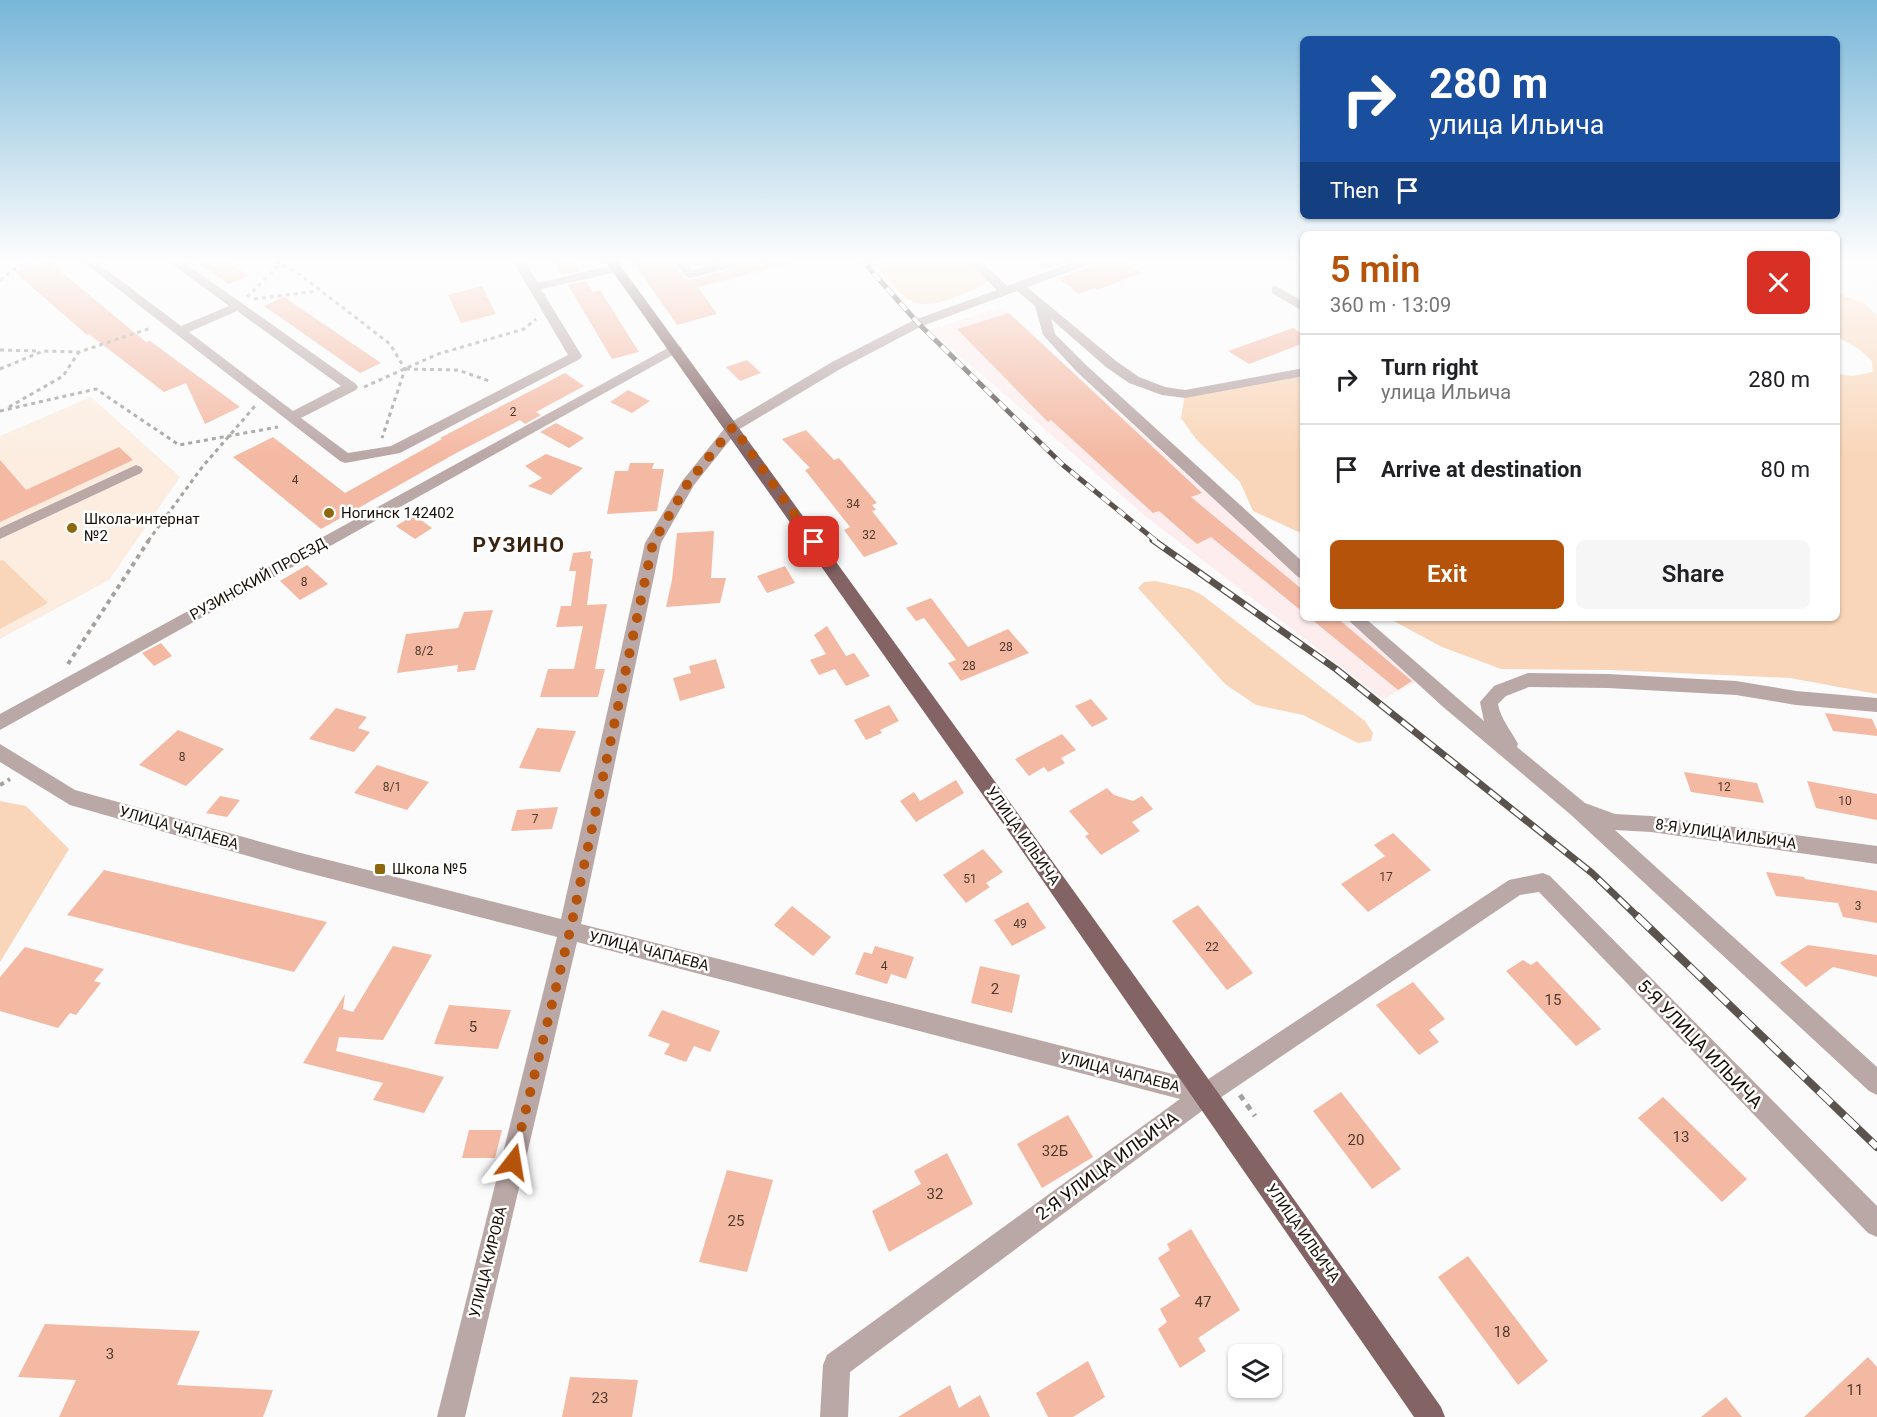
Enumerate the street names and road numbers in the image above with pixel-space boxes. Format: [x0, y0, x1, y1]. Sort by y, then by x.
street label: РУЗИНСКИЙ ПРОЕЗД [187, 534, 329, 624]
street label: УЛИЦА ИЛЬИЧА [982, 783, 1064, 889]
street label: УЛИЦА ЧАПАЕВА [117, 802, 241, 854]
street label: 8-Я УЛИЦА ИЛЬИЧА [1654, 815, 1798, 853]
street label: УЛИЦА ЧАПАЕВА [587, 927, 711, 975]
street label: 5-Я УЛИЦА ИЛЬИЧА [1633, 975, 1767, 1113]
street label: УЛИЦА ЧАПАЕВА [1058, 1048, 1182, 1096]
street label: 2-Я УЛИЦА ИЛЬИЧА [1031, 1107, 1182, 1224]
street label: УЛИЦА ИЛЬИЧА [1262, 1180, 1344, 1286]
street label: УЛИЦА КИРОВА [465, 1204, 511, 1320]

